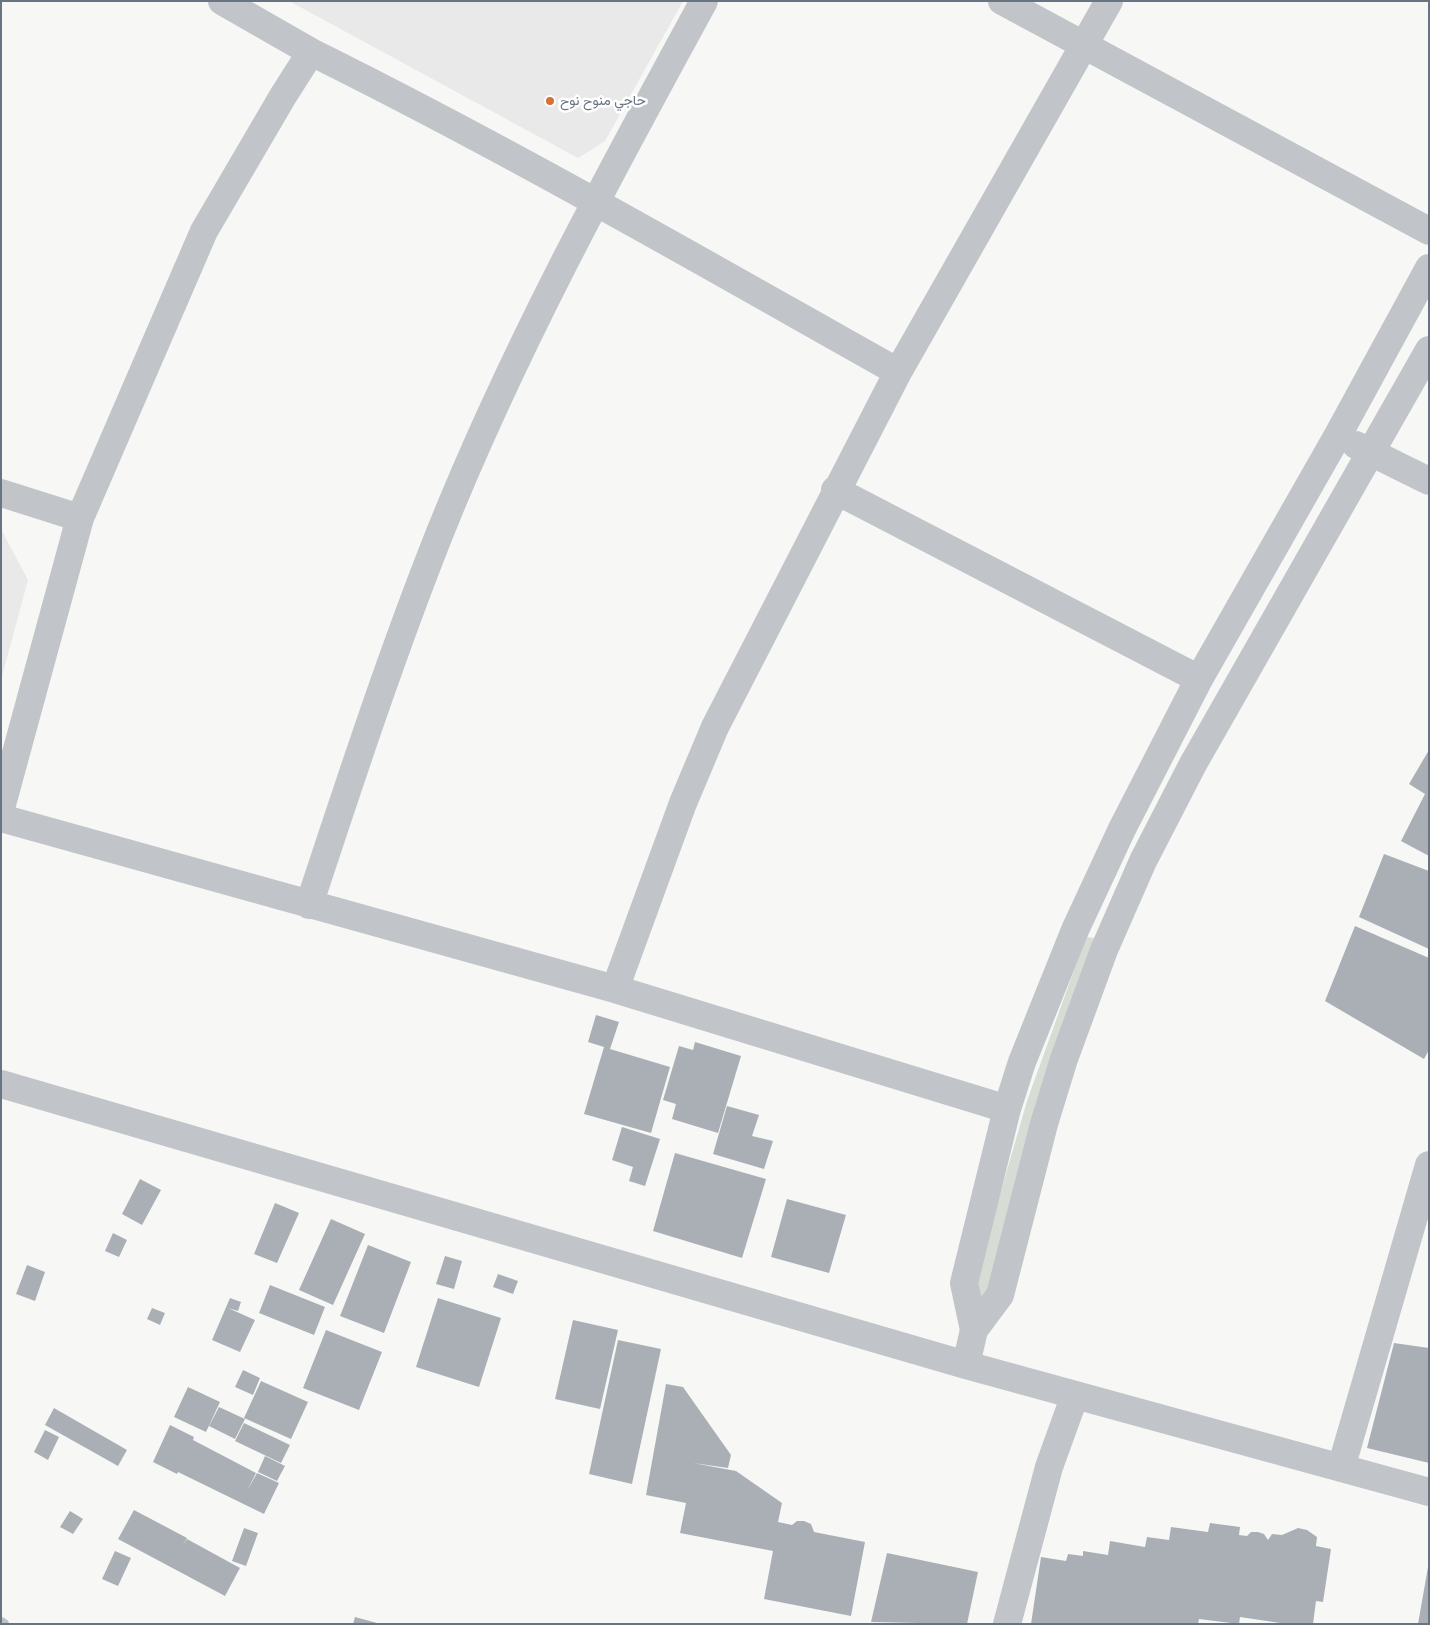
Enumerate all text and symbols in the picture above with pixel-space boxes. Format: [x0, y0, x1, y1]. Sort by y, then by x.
place label: حاجي منوح نوح [560, 93, 646, 109]
marker: حاجي منوح نوح [544, 95, 556, 107]

